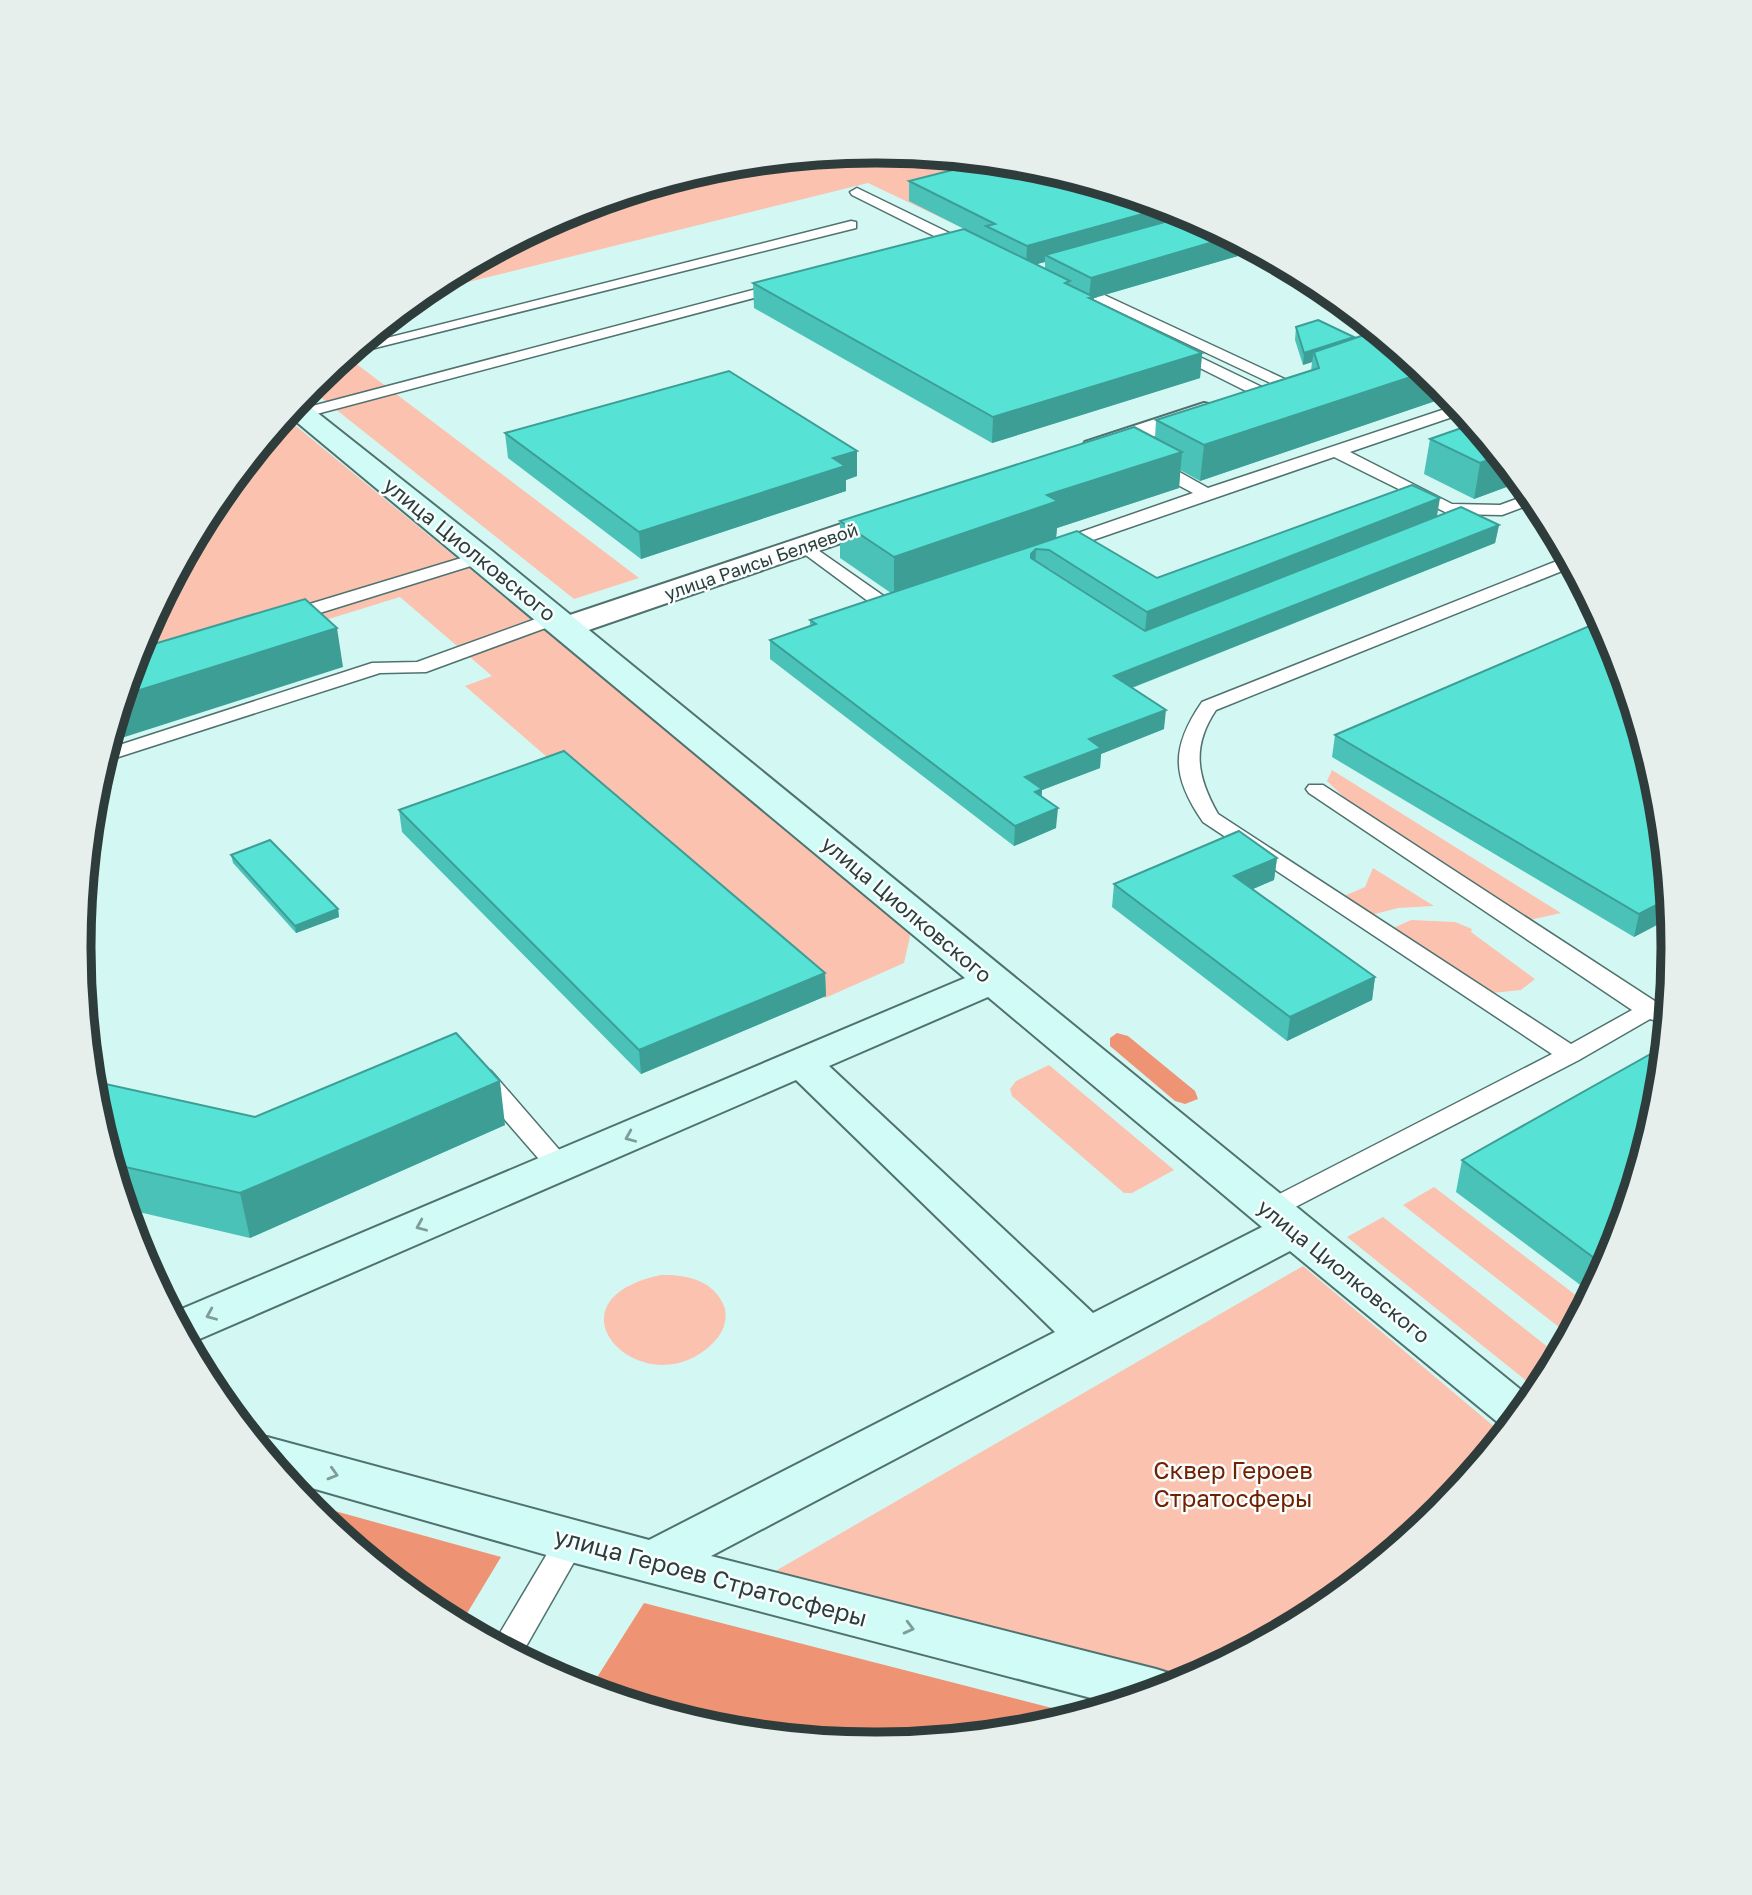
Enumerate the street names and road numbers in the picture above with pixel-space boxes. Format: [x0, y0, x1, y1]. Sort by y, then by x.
street label: улица Циолковского [379, 471, 561, 627]
street label: улица Раисы Беляевой [661, 518, 861, 604]
street label: улица Циолковского [817, 830, 997, 988]
street label: улица Циолковского [1253, 1193, 1435, 1349]
street label: улица Героев Стратосферы [551, 1520, 871, 1632]

